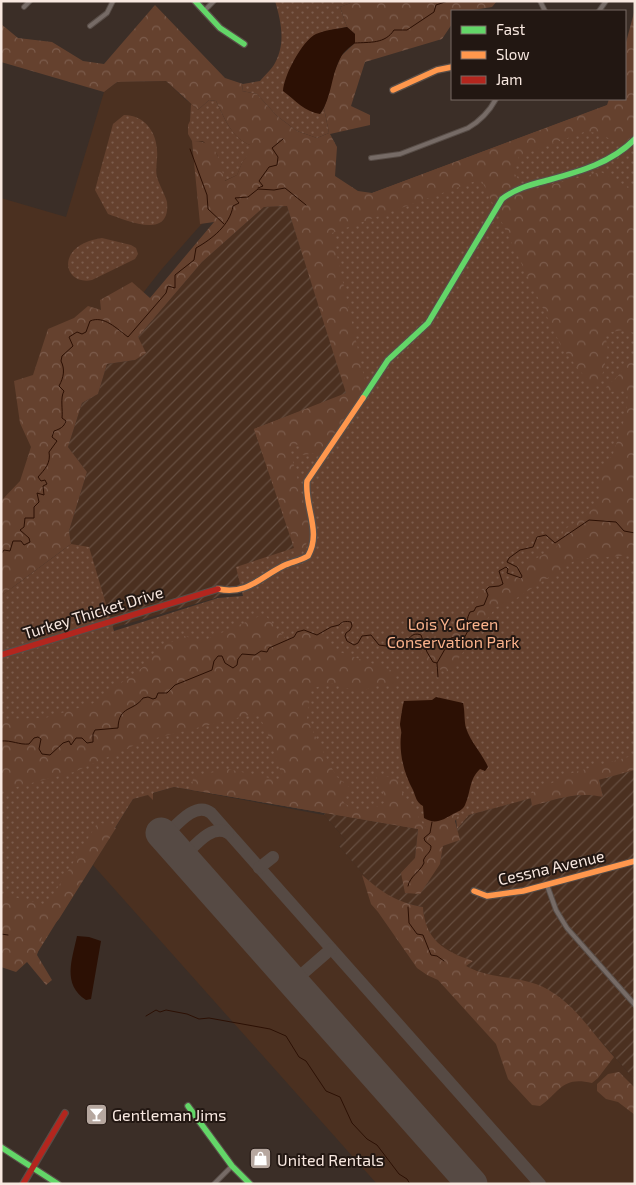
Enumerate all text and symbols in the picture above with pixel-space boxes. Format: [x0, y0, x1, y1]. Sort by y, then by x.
legend [451, 10, 626, 100]
text: Fast [496, 20, 526, 38]
text: Slow [496, 45, 530, 63]
text: Jam [496, 70, 522, 88]
street label: Turkey Thicket Drive [21, 582, 165, 642]
park label: Lois Y. Green Conservation Park [387, 614, 519, 651]
street label: Cessna Avenue [496, 845, 606, 889]
bar icon: Gentleman Jims [84, 1102, 108, 1126]
place label: Gentleman Jims [112, 1105, 226, 1124]
shop icon: United Rentals [249, 1147, 273, 1171]
place label: United Rentals [277, 1150, 384, 1169]

